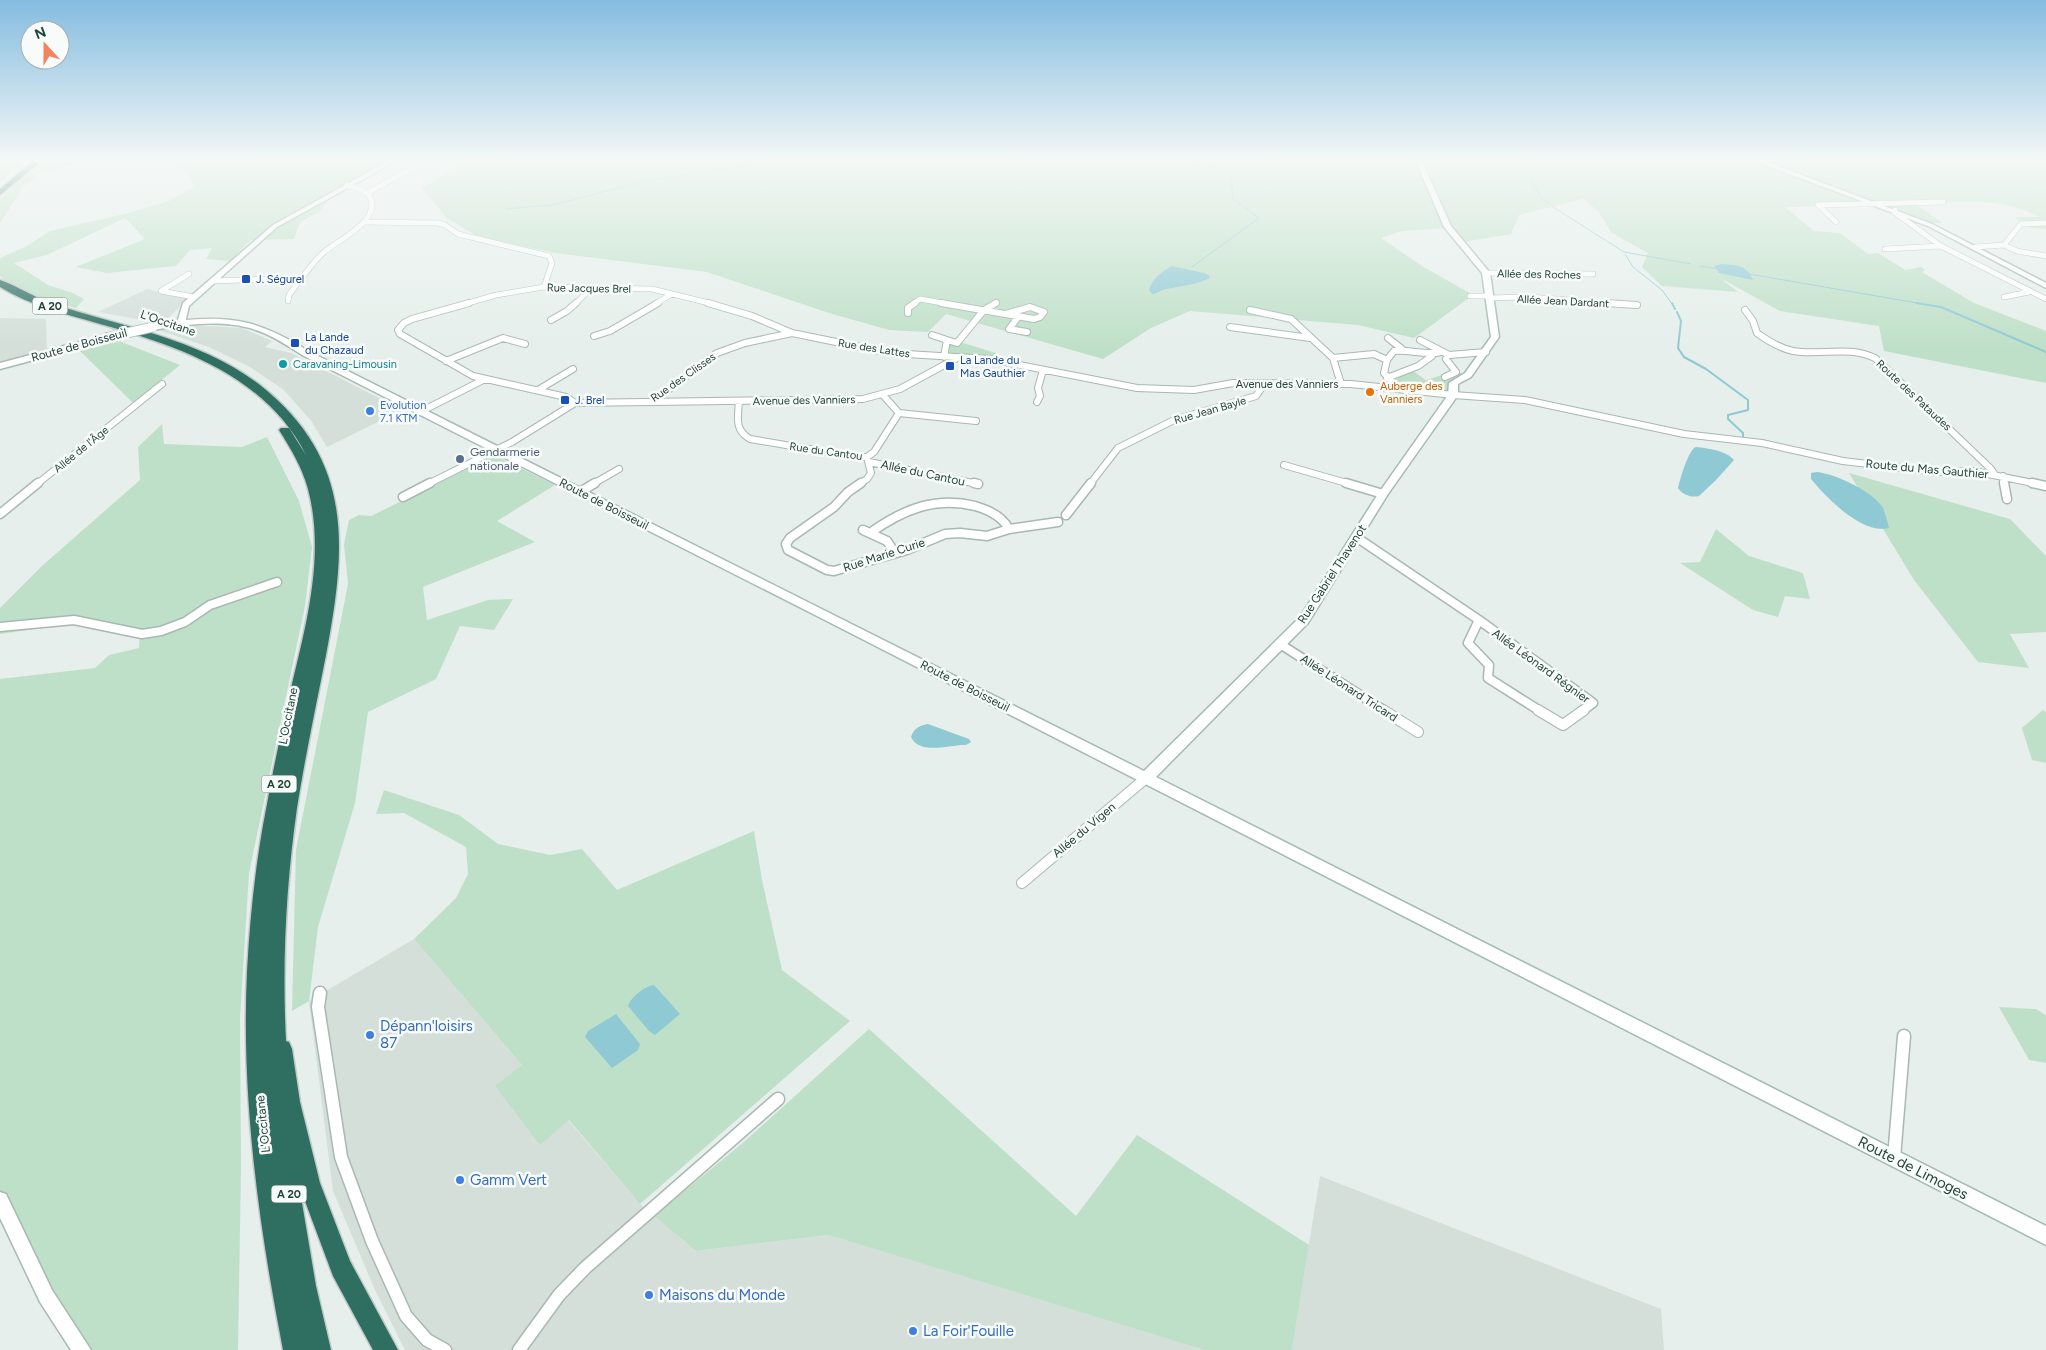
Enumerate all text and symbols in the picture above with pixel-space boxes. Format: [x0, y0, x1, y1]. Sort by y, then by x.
north arrow [20, 20, 70, 70]
text: N [32, 23, 49, 43]
street label: Allée des Roches [1497, 267, 1581, 282]
marker: J. Ségurel [240, 273, 252, 285]
place label: J. Ségurel [256, 273, 304, 286]
street label: Rue Jacques Brel [547, 281, 631, 296]
street label: Allée Jean Dardant [1516, 293, 1609, 310]
road number: A 20 [32, 298, 68, 314]
street label: L'Occitane [138, 307, 198, 339]
street label: Route de Boisseuil [30, 325, 128, 365]
place label: La Lande du Chazaud [305, 331, 364, 357]
street label: Rue des Lattes [837, 336, 911, 361]
marker: La Lande du Chazaud [289, 337, 301, 349]
street label: Rue des Clisses [648, 350, 718, 405]
place label: La Lande du Mas Gauthier [960, 354, 1026, 380]
street label: Route des Pataudes [1873, 357, 1954, 434]
marker: Caravaning-Limousin [277, 358, 289, 370]
place label: Caravaning-Limousin [293, 358, 397, 371]
marker: La Lande du Mas Gauthier [944, 360, 956, 372]
street label: Avenue des Vanniers [1236, 378, 1338, 391]
place label: Auberge des Vanniers [1380, 380, 1443, 406]
marker: Auberge des Vanniers [1364, 386, 1376, 398]
street label: Avenue des Vanniers [753, 393, 855, 408]
marker: J. Brel [559, 394, 571, 406]
place label: J. Brel [575, 394, 605, 407]
street label: Rue Jean Bayle [1173, 394, 1248, 427]
place label: Evolution 7.1 KTM [380, 399, 426, 425]
marker: Evolution 7.1 KTM [364, 405, 376, 417]
street label: Allée de l'Âge [51, 423, 111, 475]
street label: Rue du Cantou [789, 440, 863, 463]
place label: Gendarmerie nationale [470, 445, 540, 473]
marker: Gendarmerie nationale [454, 453, 466, 465]
street label: Allée du Cantou [880, 457, 966, 489]
street label: Route du Mas Gauthier [1865, 457, 1989, 481]
street label: Route de Boisseuil [557, 475, 651, 533]
street label: Rue Gabriel Thavenot [1295, 521, 1369, 626]
street label: Rue Marie Curie [841, 535, 927, 575]
street label: Allée Léonard Régnier [1489, 626, 1593, 706]
street label: Allée Léonard Tricard [1298, 651, 1400, 725]
street label: Route de Boisseuil [918, 657, 1012, 715]
street label: L'Occitane [276, 686, 300, 746]
road number: A 20 [262, 776, 296, 792]
street label: Allée du Vigen [1050, 800, 1118, 860]
place label: Dépann'loisirs 87 [380, 1017, 473, 1052]
marker: Dépann'loisirs 87 [364, 1029, 376, 1041]
street label: L'Occitane [253, 1094, 273, 1153]
street label: Route de Limoges [1855, 1132, 1971, 1204]
place label: Gamm Vert [470, 1171, 547, 1189]
marker: Gamm Vert [454, 1174, 466, 1186]
road number: A 20 [272, 1186, 306, 1202]
place label: Maisons du Monde [659, 1286, 785, 1304]
marker: Maisons du Monde [643, 1289, 655, 1301]
place label: La Foir'Fouille [923, 1322, 1014, 1340]
marker: La Foir'Fouille [907, 1325, 919, 1337]

